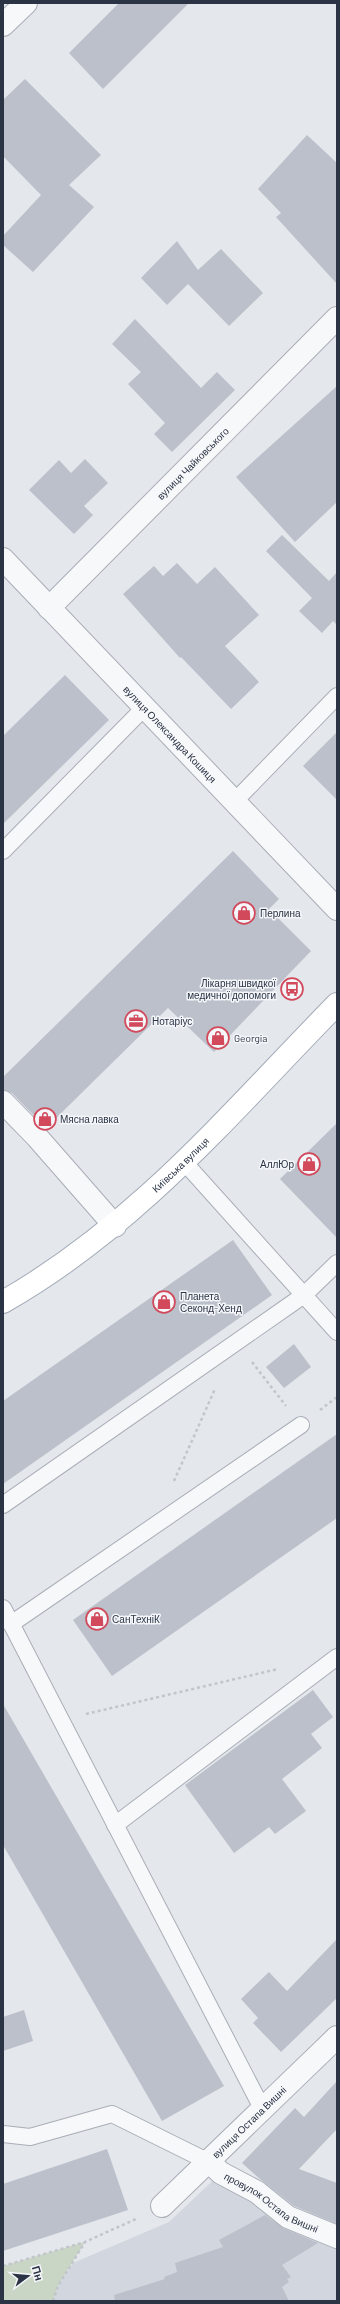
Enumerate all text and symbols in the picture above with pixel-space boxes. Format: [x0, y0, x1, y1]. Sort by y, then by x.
street label: вулиця Чайковського [154, 424, 231, 502]
street label: вулиця Олександра Кошиця [121, 683, 219, 785]
shop icon: Перлина [231, 900, 257, 926]
place label: Перлина [260, 907, 301, 919]
bus stop icon: Лікарня швидкої медичної допомоги [279, 976, 305, 1002]
place label: Лікарня швидкої медичної допомоги [187, 977, 276, 1001]
office icon: Нотаріус [123, 1008, 149, 1034]
place label: Нотаріус [152, 1015, 192, 1027]
shop icon: Georgia [205, 1025, 231, 1051]
place label: Georgia [234, 1032, 267, 1044]
shop icon: Мясна лавка [32, 1106, 58, 1132]
place label: Мясна лавка [60, 1113, 119, 1125]
street label: Київська вулиця [150, 1135, 211, 1195]
shop icon: АллЮр [296, 1151, 322, 1177]
place label: АллЮр [260, 1158, 294, 1170]
shop icon: Планета Секонд-Хенд [151, 1289, 177, 1315]
place label: Планета Секонд-Хенд [180, 1290, 242, 1314]
shop icon: СанТехніК [84, 1606, 110, 1632]
place label: СанТехніК [112, 1613, 160, 1625]
street label: вулиця Остапа Вишні [210, 2083, 289, 2160]
street label: провулок Остапа Вишні [222, 2170, 320, 2235]
north arrow [8, 2256, 48, 2296]
text: Пн [30, 2264, 46, 2282]

